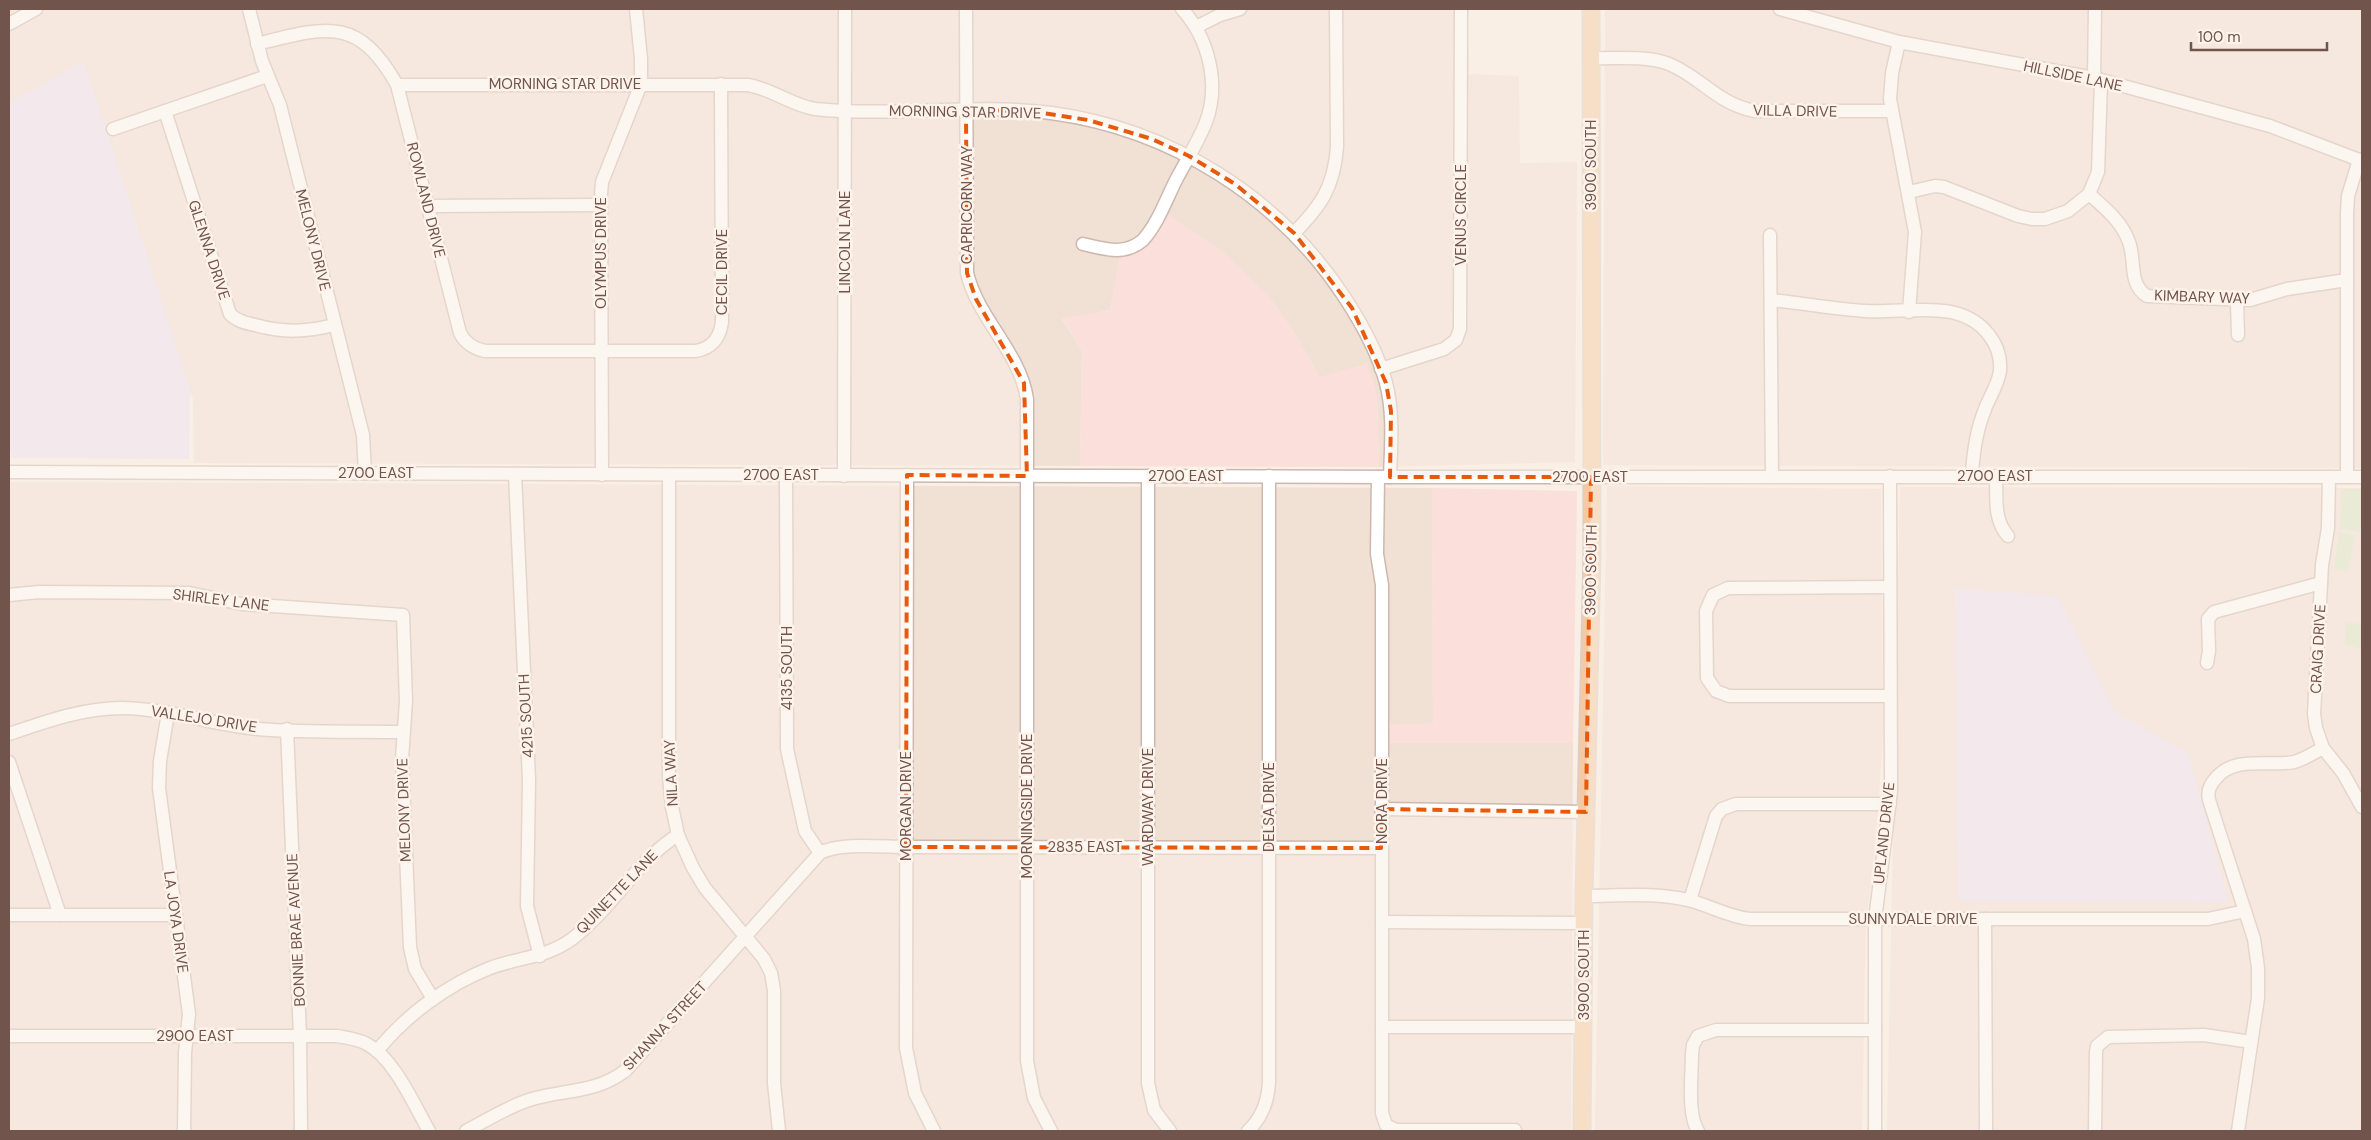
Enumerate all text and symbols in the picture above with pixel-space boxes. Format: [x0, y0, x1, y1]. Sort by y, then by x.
scale bar [2191, 20, 2327, 52]
text: 100 m [2198, 27, 2241, 47]
street label: HILLSIDE LANE [2022, 56, 2124, 96]
street label: MORNING STAR DRIVE [489, 74, 641, 94]
street label: VILLA DRIVE [1753, 100, 1837, 122]
street label: MORNING STAR DRIVE [889, 101, 1041, 123]
street label: 3900 SOUTH [1581, 119, 1601, 211]
street label: ROWLAND DRIVE [402, 140, 450, 260]
street label: CAPRICORN WAY [957, 146, 977, 264]
street label: VENUS CIRCLE [1451, 164, 1471, 266]
street label: MELONY DRIVE [291, 187, 335, 293]
street label: LINCOLN LANE [835, 190, 855, 294]
street label: OLYMPUS DRIVE [591, 197, 611, 309]
street label: GLENNA DRIVE [183, 198, 235, 302]
street label: CECIL DRIVE [712, 229, 732, 315]
street label: KIMBARY WAY [2154, 285, 2251, 309]
street label: 2700 EAST [338, 463, 414, 483]
street label: 2700 EAST [743, 465, 819, 485]
street label: 2700 EAST [1148, 466, 1224, 486]
street label: 2700 EAST [1957, 466, 2033, 486]
street label: 2700 EAST [1552, 467, 1628, 487]
street label: 3900 SOUTH [1580, 524, 1602, 616]
street label: SHIRLEY LANE [172, 584, 270, 616]
street label: CRAIG DRIVE [2306, 604, 2330, 694]
street label: 4135 SOUTH [777, 626, 797, 710]
street label: 4215 SOUTH [514, 673, 538, 759]
street label: VALLEJO DRIVE [149, 701, 259, 737]
street label: MORNINGSIDE DRIVE [1017, 734, 1037, 879]
street label: NILA WAY [659, 739, 683, 807]
street label: WARDWAY DRIVE [1138, 748, 1158, 866]
street label: MORGAN DRIVE [896, 751, 916, 861]
street label: MELONY DRIVE [392, 758, 416, 862]
street label: NORA DRIVE [1372, 758, 1392, 844]
street label: DELSA DRIVE [1259, 762, 1279, 852]
street label: UPLAND DRIVE [1869, 781, 1899, 885]
street label: 2835 EAST [1048, 837, 1122, 857]
street label: QUINETTE LANE [572, 846, 662, 938]
street label: BONNIE BRAE AVENUE [282, 853, 310, 1007]
street label: LA JOYA DRIVE [159, 870, 193, 974]
street label: SUNNYDALE DRIVE [1848, 909, 1978, 929]
street label: 3900 SOUTH [1574, 929, 1594, 1021]
street label: SHANNA STREET [619, 977, 711, 1075]
street label: 2900 EAST [156, 1026, 234, 1046]

